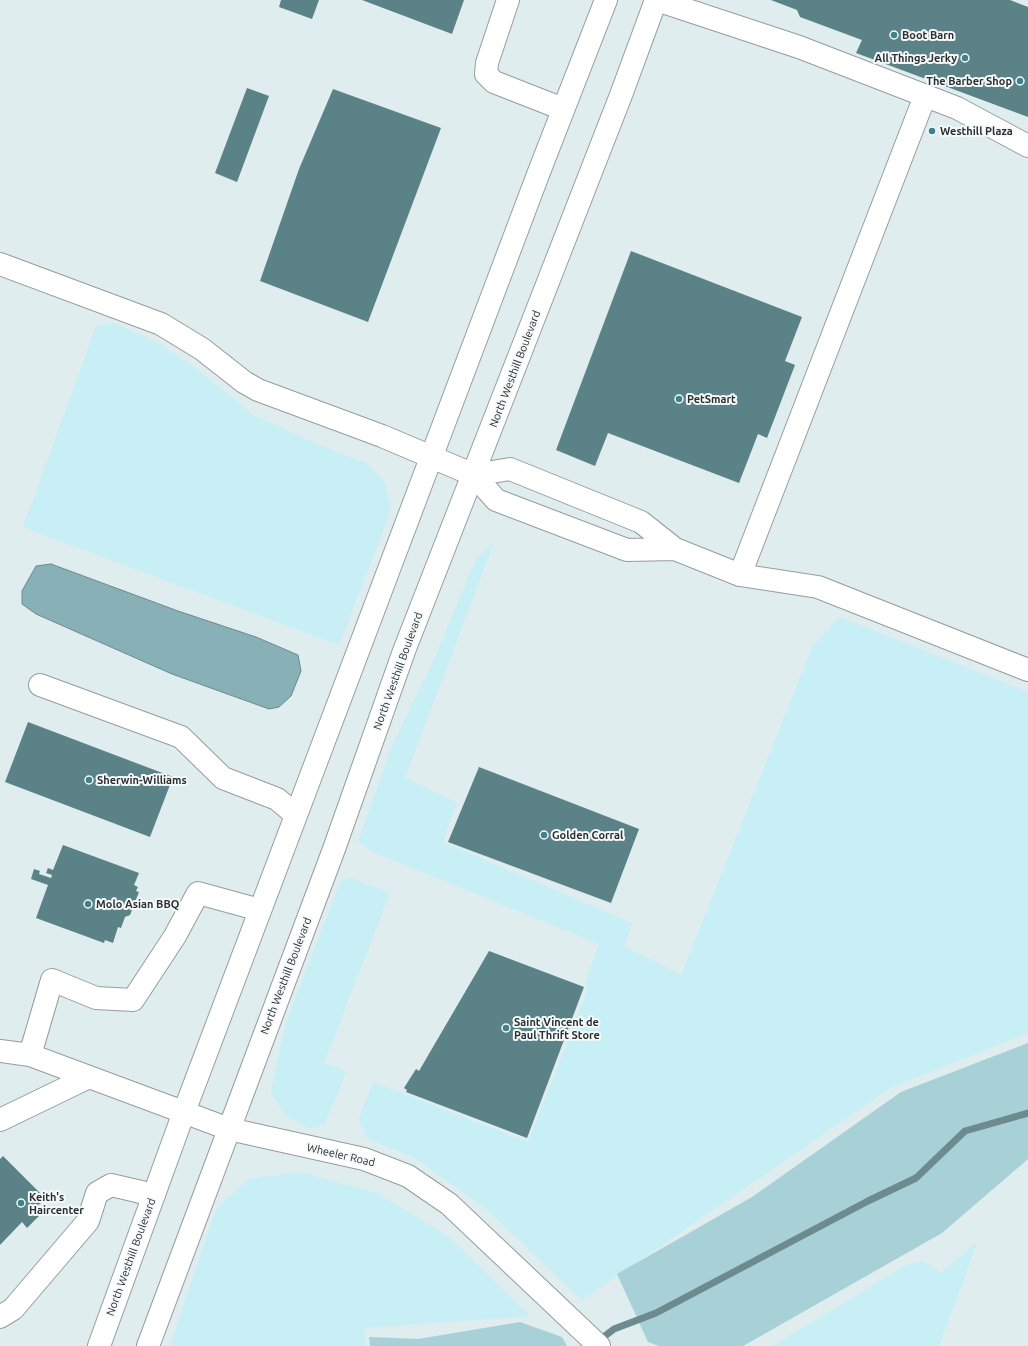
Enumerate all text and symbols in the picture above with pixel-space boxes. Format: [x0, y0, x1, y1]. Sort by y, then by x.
place label: Boot Barn [902, 28, 954, 42]
marker: Boot Barn [889, 30, 899, 40]
place label: All Things Jerky [874, 51, 957, 65]
marker: All Things Jerky [960, 53, 970, 63]
place label: The Barber Shop [926, 74, 1012, 88]
marker: The Barber Shop [1015, 76, 1025, 86]
place label: Westhill Plaza [940, 124, 1013, 138]
marker: Westhill Plaza [927, 126, 937, 136]
street label: North Westhill Boulevard [487, 309, 543, 429]
place label: PetSmart [687, 392, 736, 406]
marker: PetSmart [674, 394, 684, 404]
street label: North Westhill Boulevard [371, 610, 425, 732]
place label: Sherwin-Williams [97, 773, 187, 787]
marker: Sherwin-Williams [84, 775, 94, 785]
place label: Golden Corral [552, 828, 623, 842]
marker: Golden Corral [539, 830, 549, 840]
place label: Molo Asian BBQ [96, 897, 179, 911]
marker: Molo Asian BBQ [83, 899, 93, 909]
street label: North Westhill Boulevard [258, 916, 314, 1036]
place label: Saint Vincent de Paul Thrift Store [514, 1015, 600, 1041]
marker: Saint Vincent de Paul Thrift Store [501, 1023, 511, 1033]
street label: Wheeler Road [306, 1141, 376, 1169]
place label: Keith's Haircenter [29, 1190, 84, 1216]
street label: North Westhill Boulevard [104, 1196, 158, 1318]
marker: Keith's Haircenter [16, 1198, 26, 1208]

